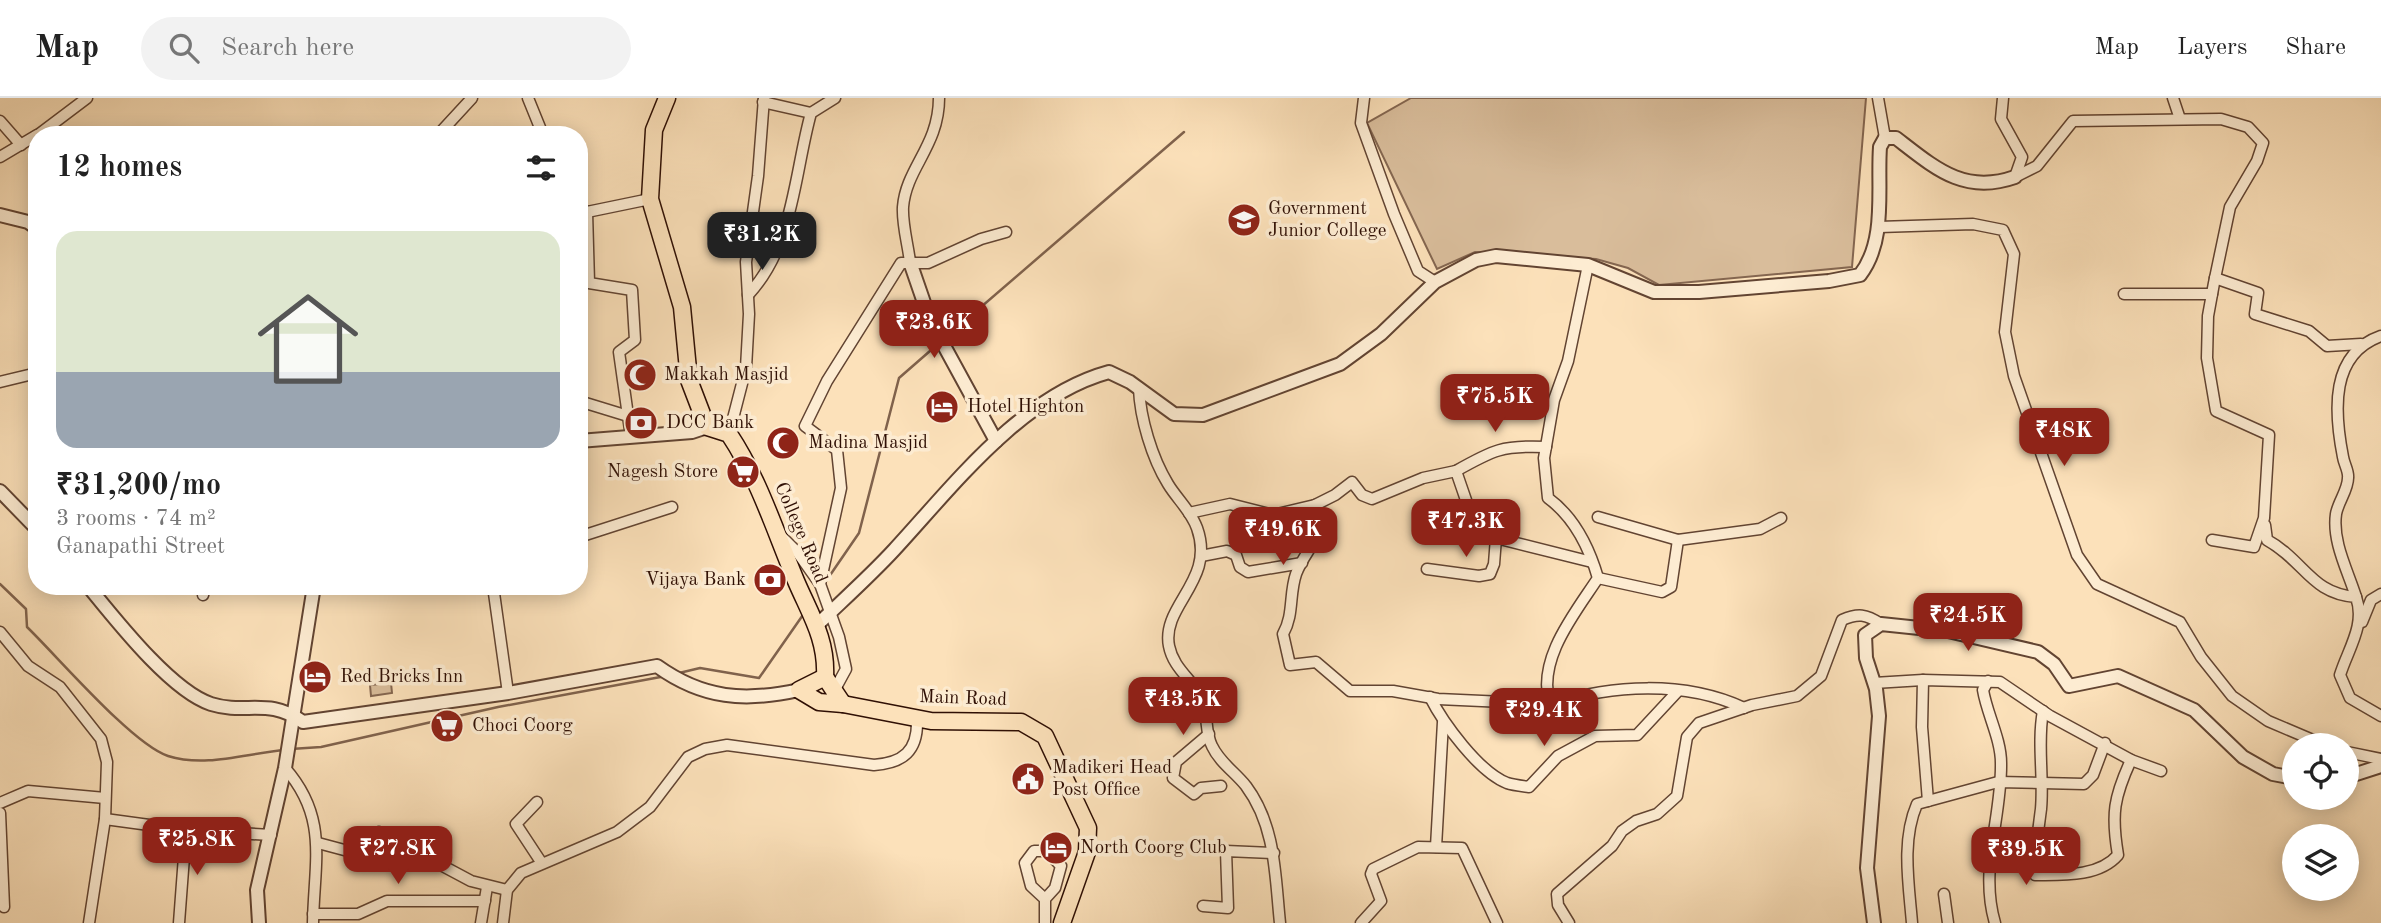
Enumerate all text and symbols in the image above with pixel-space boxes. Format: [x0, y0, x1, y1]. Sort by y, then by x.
search box [141, 17, 631, 80]
icon: search [165, 29, 203, 67]
text: Map [35, 32, 99, 65]
text: Search here [221, 35, 354, 61]
text: Map [2095, 36, 2139, 60]
text: Layers [2177, 36, 2247, 60]
text: Share [2285, 36, 2346, 60]
icon: filters [522, 149, 560, 187]
text: 12 homes [56, 153, 182, 183]
place label: Government Junior College [1268, 200, 1386, 241]
school or university icon: Government Junior College [1225, 201, 1263, 239]
pin: ₹31.2K [705, 212, 819, 272]
text: ₹31.2K [723, 223, 801, 246]
icon: home [245, 276, 371, 402]
pin: ₹23.6K [877, 300, 991, 360]
text: ₹23.6K [895, 311, 973, 334]
mosque icon: Makkah Masjid [621, 356, 659, 394]
place label: Makkah Masjid [664, 366, 789, 385]
pin: ₹75.5K [1438, 374, 1552, 434]
text: ₹75.5K [1456, 385, 1534, 408]
hotel icon: Hotel Highton [923, 388, 961, 426]
place label: Hotel Highton [967, 398, 1084, 417]
bank icon: DCC Bank [622, 404, 660, 442]
pin: ₹48K [2023, 408, 2105, 468]
place label: DCC Bank [666, 414, 754, 433]
text: ₹48K [2035, 419, 2093, 442]
mosque icon: Madina Masjid [764, 424, 802, 462]
place label: Madina Masjid [808, 434, 928, 453]
supermarket icon: Nagesh Store [724, 453, 762, 491]
place label: Nagesh Store [607, 463, 718, 482]
text: ₹31,200/mo [56, 471, 221, 501]
street label: College Road [770, 480, 830, 586]
pin: ₹47.3K [1409, 500, 1523, 559]
text: 3 rooms · 74 m² [56, 507, 216, 530]
pin: ₹49.6K [1226, 508, 1340, 567]
text: ₹47.3K [1427, 510, 1505, 533]
text: ₹49.6K [1244, 518, 1322, 541]
text: Ganapathi Street [56, 535, 225, 558]
bank icon: Vijaya Bank [751, 561, 789, 599]
place label: Vijaya Bank [645, 571, 746, 590]
pin: ₹24.5K [1911, 594, 2025, 653]
text: ₹24.5K [1929, 604, 2007, 627]
hotel icon: Red Bricks Inn [296, 658, 334, 696]
place label: Red Bricks Inn [340, 668, 463, 687]
pin: ₹43.5K [1126, 678, 1240, 737]
street label: Main Road [919, 688, 1008, 710]
text: ₹43.5K [1144, 688, 1222, 711]
pin: ₹29.4K [1487, 688, 1601, 748]
text: ₹29.4K [1505, 699, 1583, 722]
supermarket icon: Choci Coorg [428, 707, 466, 745]
place label: Choci Coorg [472, 717, 574, 736]
map controls [2282, 733, 2359, 901]
button: locate [2282, 733, 2359, 810]
place label: Madikeri Head Post Office [1052, 759, 1172, 800]
public building icon: Madikeri Head Post Office [1009, 760, 1047, 798]
pin: ₹25.8K [140, 818, 254, 877]
button: layers [2282, 824, 2359, 901]
pin: ₹27.8K [341, 826, 455, 886]
text: ₹25.8K [158, 828, 236, 851]
pin: ₹39.5K [1969, 828, 2083, 887]
hotel icon: North Coorg Club [1037, 829, 1075, 867]
text: ₹27.8K [359, 837, 437, 860]
text: ₹39.5K [1987, 838, 2065, 861]
place label: North Coorg Club [1080, 839, 1227, 858]

